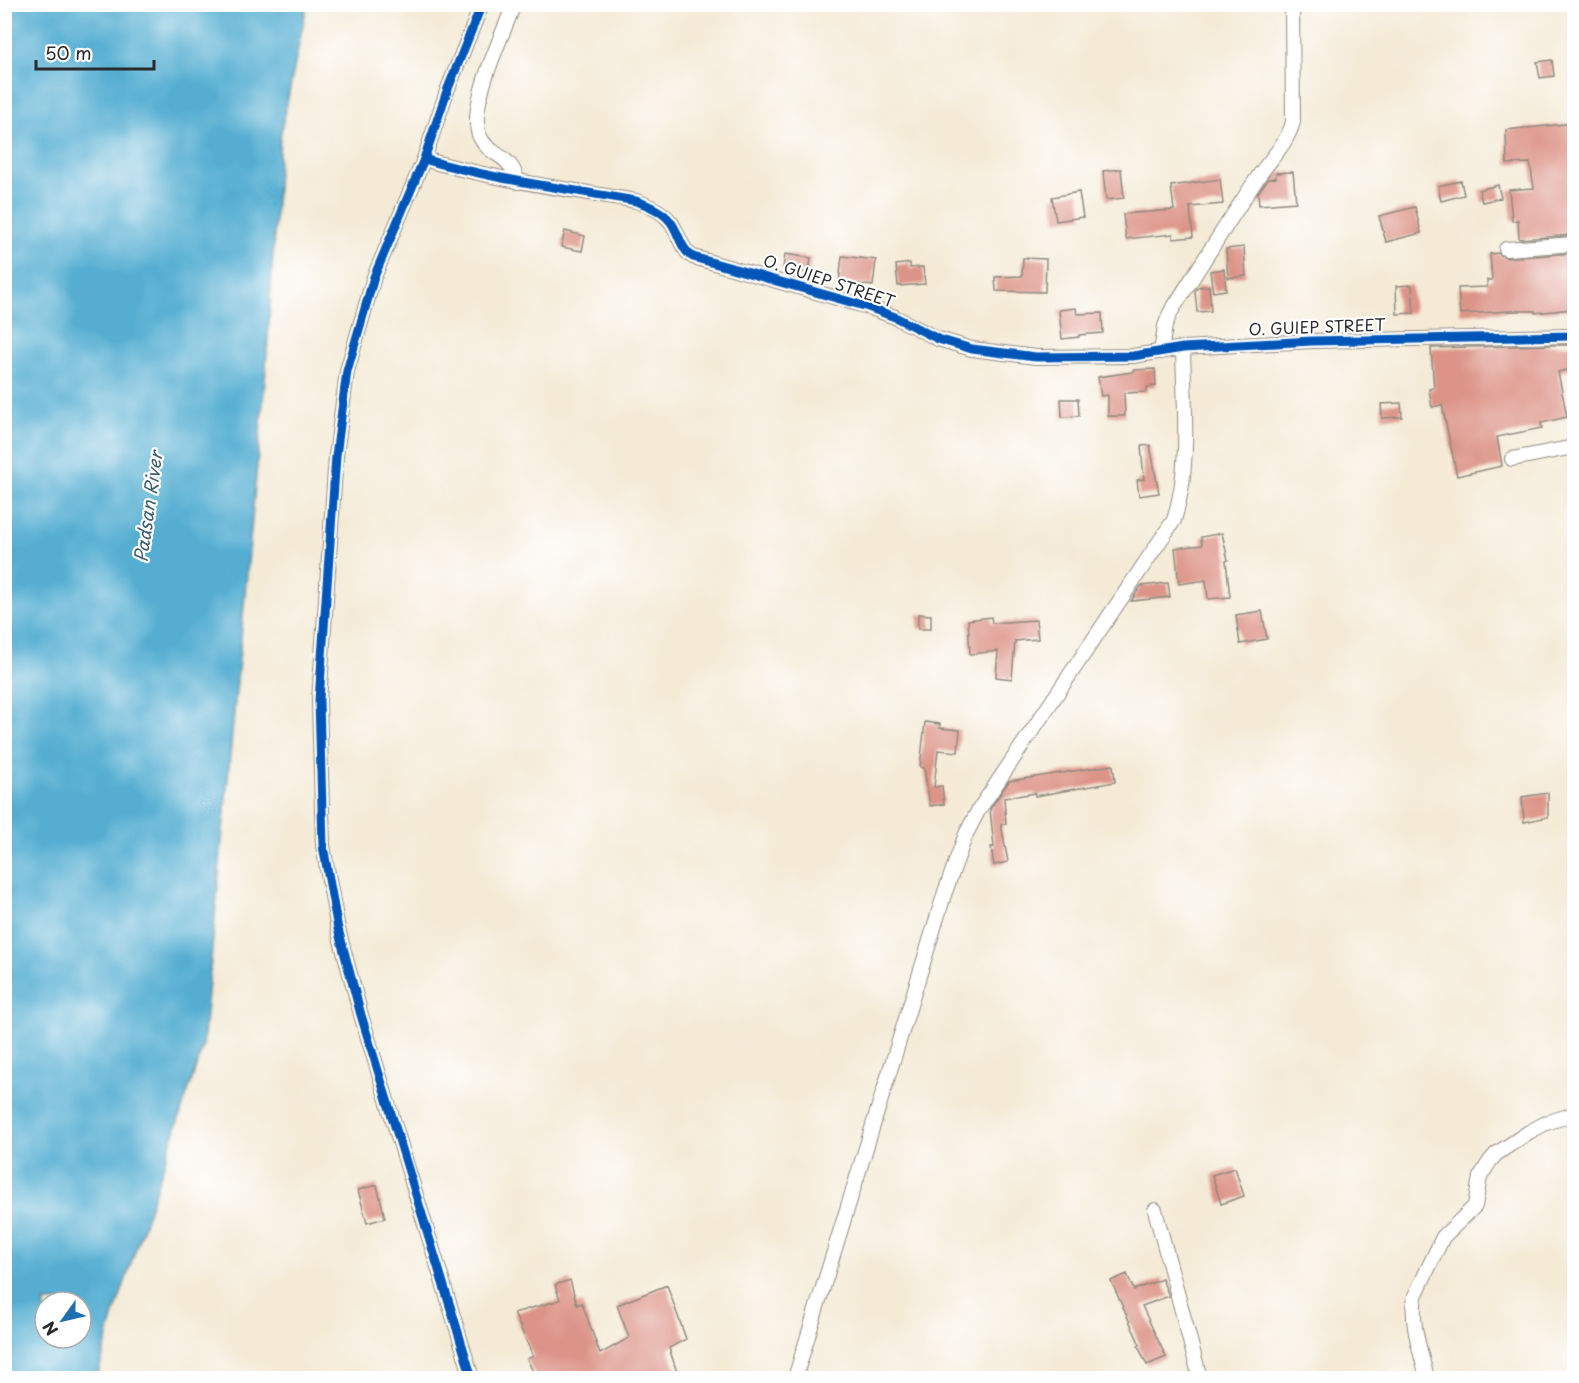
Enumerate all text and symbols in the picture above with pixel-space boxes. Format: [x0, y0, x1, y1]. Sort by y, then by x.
scale bar [36, 33, 154, 71]
text: 50 m [45, 39, 92, 66]
street label: O. GUIEP STREET [760, 247, 898, 313]
street label: O. GUIEP STREET [1248, 312, 1386, 340]
water label: Padsan River [126, 447, 169, 564]
north arrow [33, 1290, 93, 1350]
text: N [36, 1317, 63, 1341]

